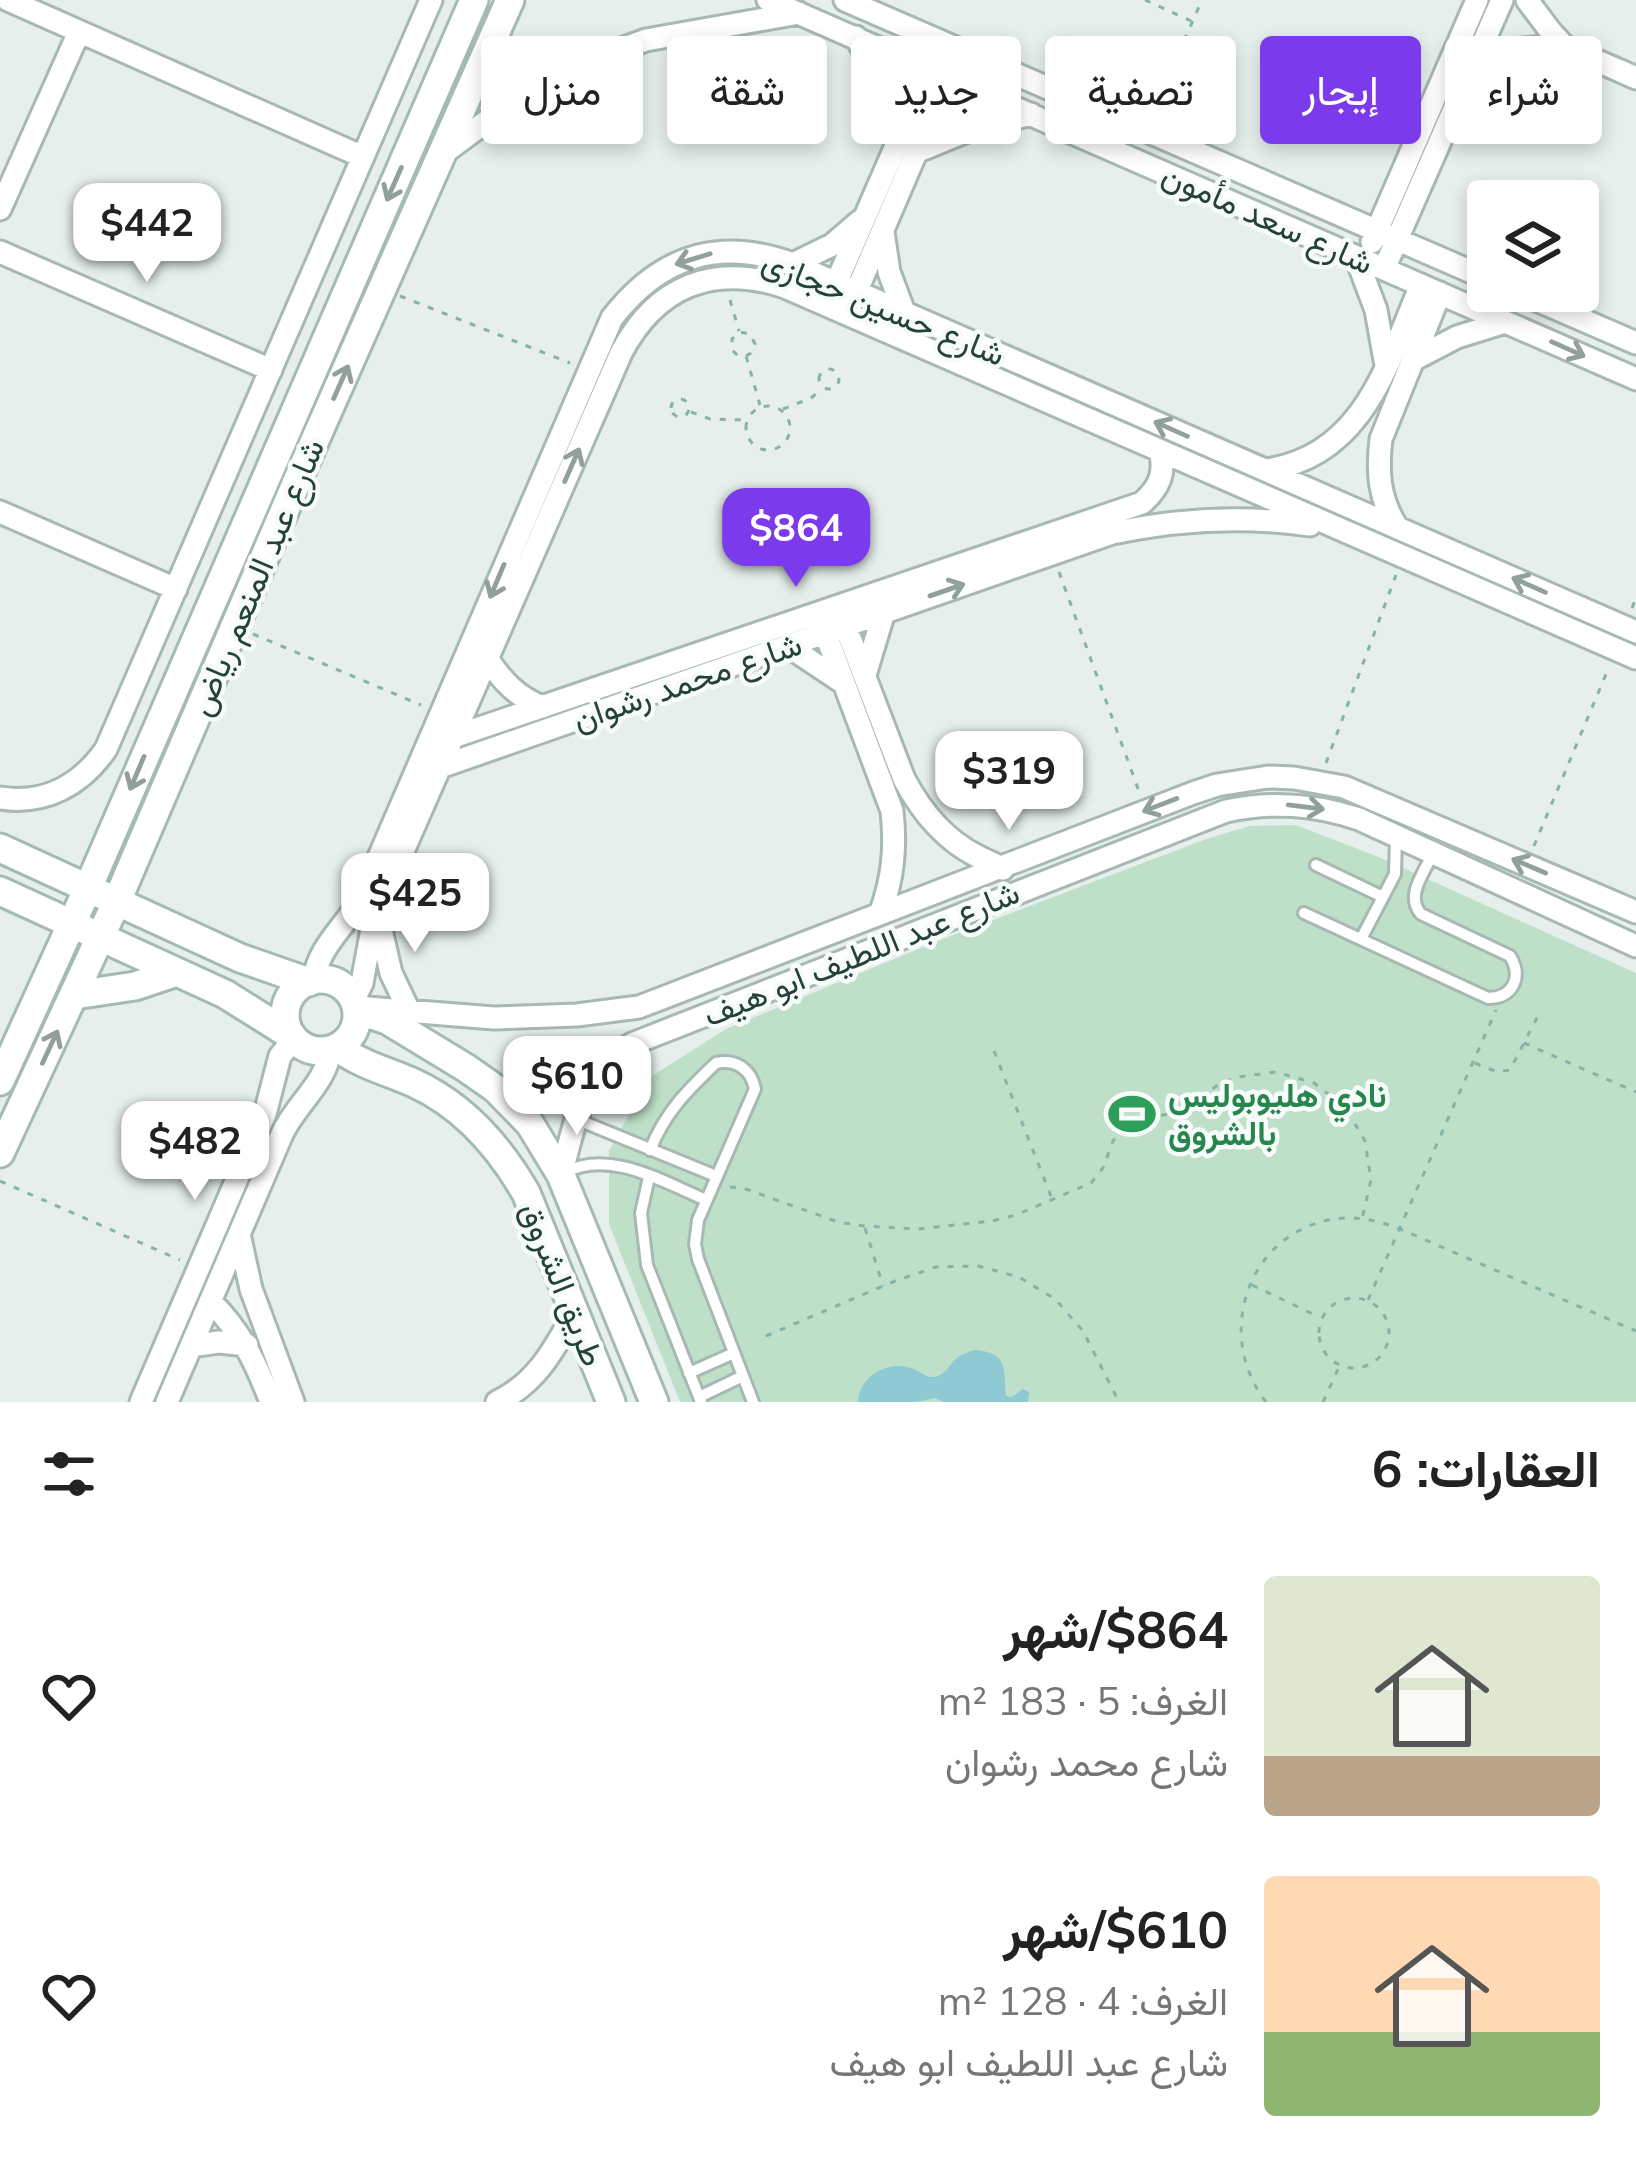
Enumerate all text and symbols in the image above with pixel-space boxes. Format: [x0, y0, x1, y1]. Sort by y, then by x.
chip: منزل [481, 36, 643, 144]
chip: شقة [667, 36, 827, 144]
chip: جديد [851, 36, 1021, 144]
chip: تصفية [1045, 36, 1236, 144]
chip: إيجار [1260, 36, 1421, 144]
chip: شراء [1445, 36, 1602, 144]
street label: شارع سعد مأمون [1155, 153, 1380, 285]
one-way arrow [382, 165, 403, 202]
map controls [1467, 180, 1599, 312]
button: layers [1467, 180, 1599, 312]
pin: $442 [76, 183, 218, 285]
text: $442 [100, 197, 194, 246]
street label: شارع حسين حجازى [756, 239, 1012, 377]
one-way arrow [675, 249, 713, 271]
one-way arrow [1550, 340, 1586, 362]
one-way arrow [331, 364, 353, 400]
one-way arrow [1153, 417, 1190, 438]
street label: شارع عبد المنعم رياض [179, 432, 335, 723]
one-way arrow [562, 447, 584, 483]
pin: $864 [725, 488, 867, 590]
text: $864 [749, 502, 843, 551]
one-way arrow [484, 562, 506, 598]
one-way arrow [1512, 572, 1548, 594]
one-way arrow [928, 578, 965, 599]
street label: شارع محمد رشوان [567, 622, 808, 742]
pin: $319 [938, 731, 1080, 833]
text: $319 [962, 745, 1056, 794]
one-way arrow [125, 754, 147, 790]
one-way arrow [1142, 796, 1179, 818]
one-way arrow [1286, 797, 1325, 819]
pin: $425 [344, 853, 486, 955]
one-way arrow [1511, 853, 1547, 875]
text: $425 [368, 867, 462, 916]
street label: شارع عبد اللطيف ابو هيف [697, 870, 1026, 1037]
one-way arrow [40, 1030, 62, 1066]
pin: $610 [506, 1036, 648, 1138]
text: $610 [530, 1050, 624, 1099]
place label: نادي هليوبوليس بالشروق [1168, 1074, 1387, 1154]
sports icon: نادي هليوبوليس بالشروق [1107, 1089, 1157, 1139]
pin: $482 [124, 1101, 266, 1203]
text: $482 [148, 1115, 242, 1164]
street label: طريق الشروق [511, 1196, 615, 1372]
text: العقارات: 6 [1372, 1436, 1600, 1500]
icon: filters [36, 1441, 102, 1507]
text: $864/شهر [1003, 1597, 1228, 1661]
icon: home [1360, 1624, 1504, 1768]
icon: heart [36, 1663, 102, 1729]
text: الغرف: 5 · 183 m² [938, 1676, 1228, 1725]
text: شارع محمد رشوان [945, 1737, 1228, 1786]
text: $610/شهر [1003, 1897, 1228, 1961]
icon: home [1360, 1924, 1504, 2068]
icon: heart [36, 1963, 102, 2029]
text: الغرف: 4 · 128 m² [938, 1976, 1228, 2025]
text: شارع عبد اللطيف ابو هيف [829, 2037, 1228, 2086]

